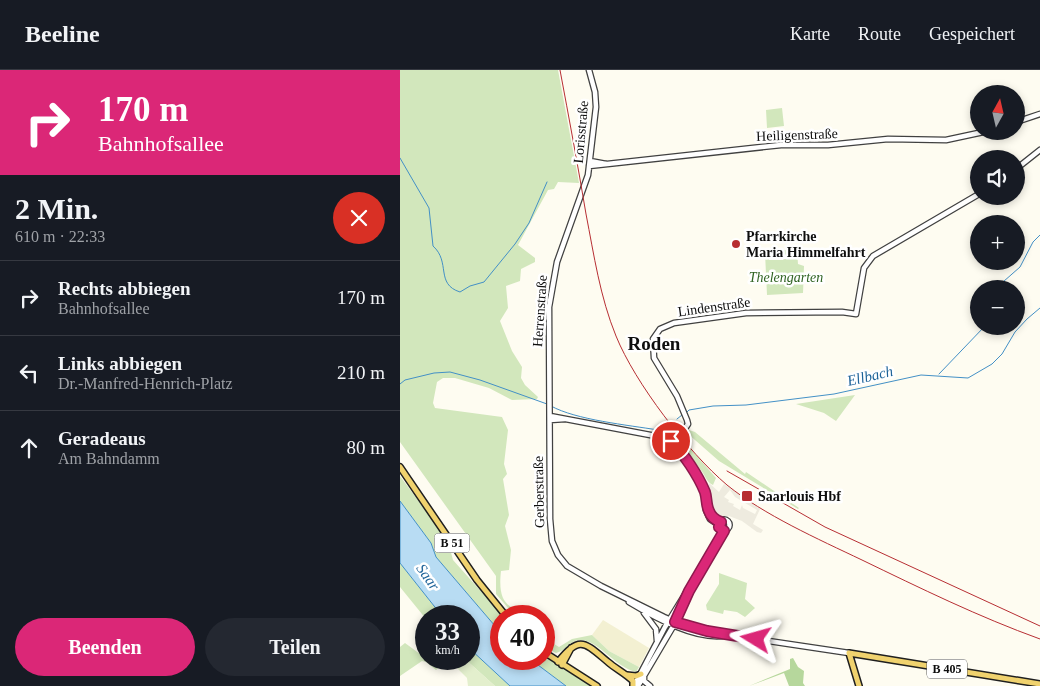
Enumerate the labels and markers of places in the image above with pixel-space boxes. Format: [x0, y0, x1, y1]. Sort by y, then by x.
place label: Pfarrkirche Maria Himmelfahrt [746, 229, 866, 260]
marker: Pfarrkirche Maria Himmelfahrt [730, 238, 742, 250]
pin [650, 420, 692, 462]
marker: Saarlouis Hbf [740, 489, 754, 503]
place label: Saarlouis Hbf [758, 489, 841, 504]

